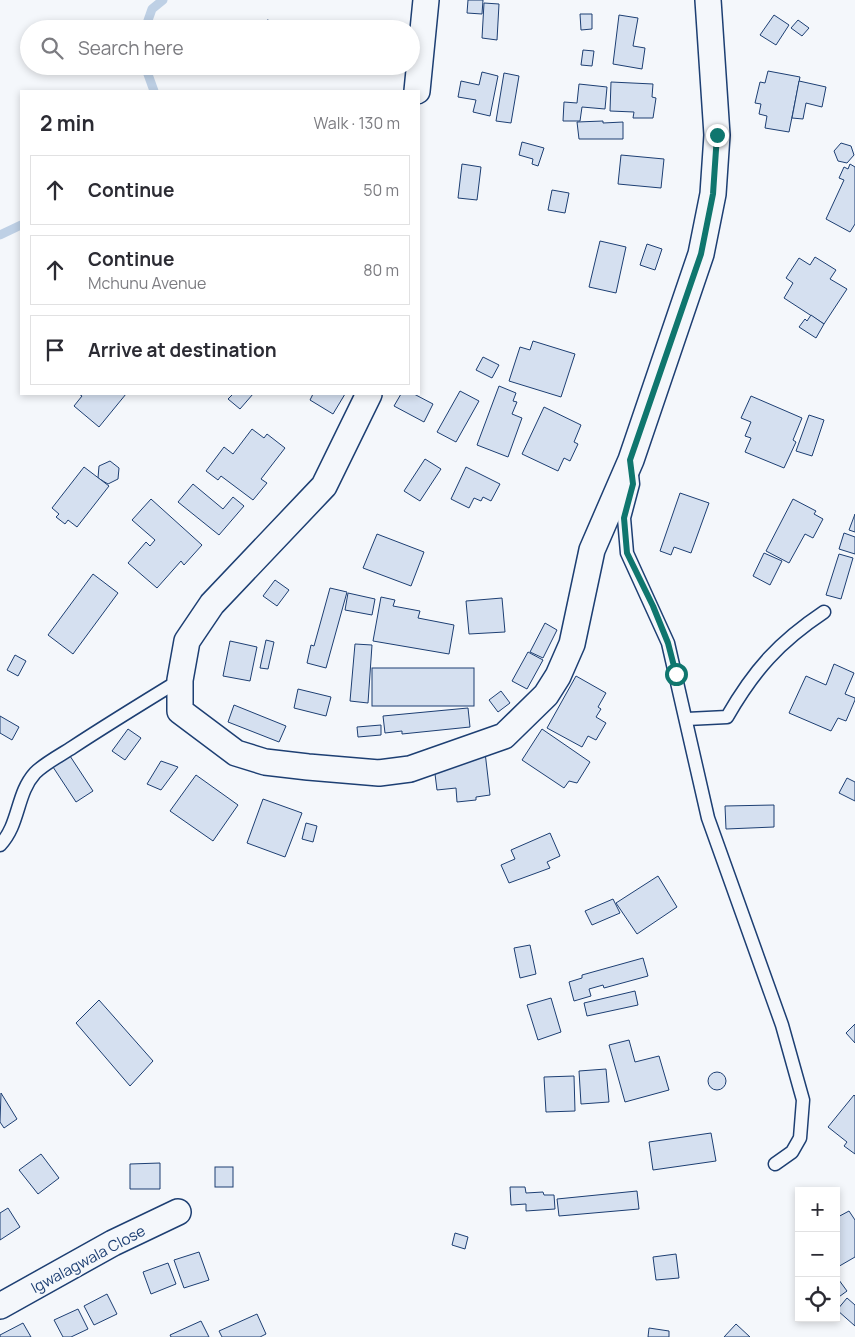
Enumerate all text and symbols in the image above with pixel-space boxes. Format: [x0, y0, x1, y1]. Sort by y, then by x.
search box [20, 20, 420, 75]
icon: search [38, 34, 66, 62]
text: Search here [78, 35, 184, 61]
text: 2 min [40, 109, 95, 137]
text: Walk · 130 m [314, 112, 400, 134]
route end [706, 124, 729, 147]
icon: ahead [41, 176, 69, 204]
text: Continue [88, 177, 174, 203]
text: 50 m [363, 179, 399, 201]
text: Continue [88, 246, 174, 272]
icon: ahead [41, 256, 69, 284]
text: 80 m [363, 259, 399, 281]
text: Mchunu Avenue [88, 272, 206, 294]
icon: arrive [41, 336, 69, 364]
text: Arrive at destination [88, 337, 277, 363]
route start [665, 663, 688, 686]
map controls [795, 1187, 840, 1322]
button: + [795, 1187, 840, 1232]
street label: Igwalagwala Close [27, 1220, 149, 1298]
button: − [795, 1232, 840, 1277]
button: locate [795, 1277, 840, 1322]

